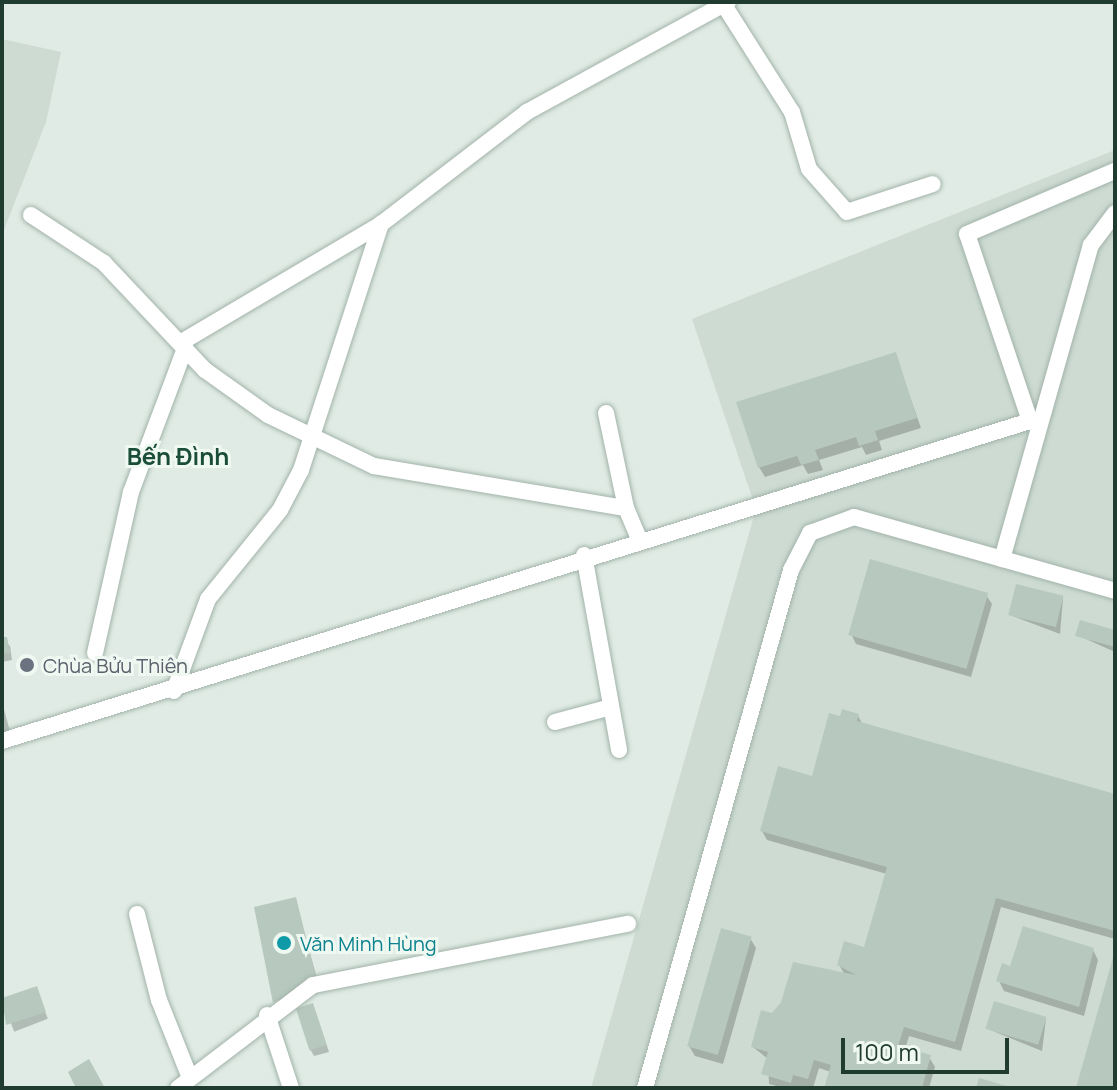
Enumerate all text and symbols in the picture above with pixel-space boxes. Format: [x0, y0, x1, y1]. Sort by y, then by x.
district label: Bến Đình [127, 442, 229, 470]
place label: Chùa Bửu Thiên [43, 653, 188, 677]
marker: Chùa Bửu Thiên [18, 656, 36, 674]
place label: Văn Minh Hùng [300, 931, 437, 955]
marker: Văn Minh Hùng [275, 934, 293, 952]
scale bar [845, 1022, 1013, 1072]
text: 100 m [855, 1035, 919, 1068]

